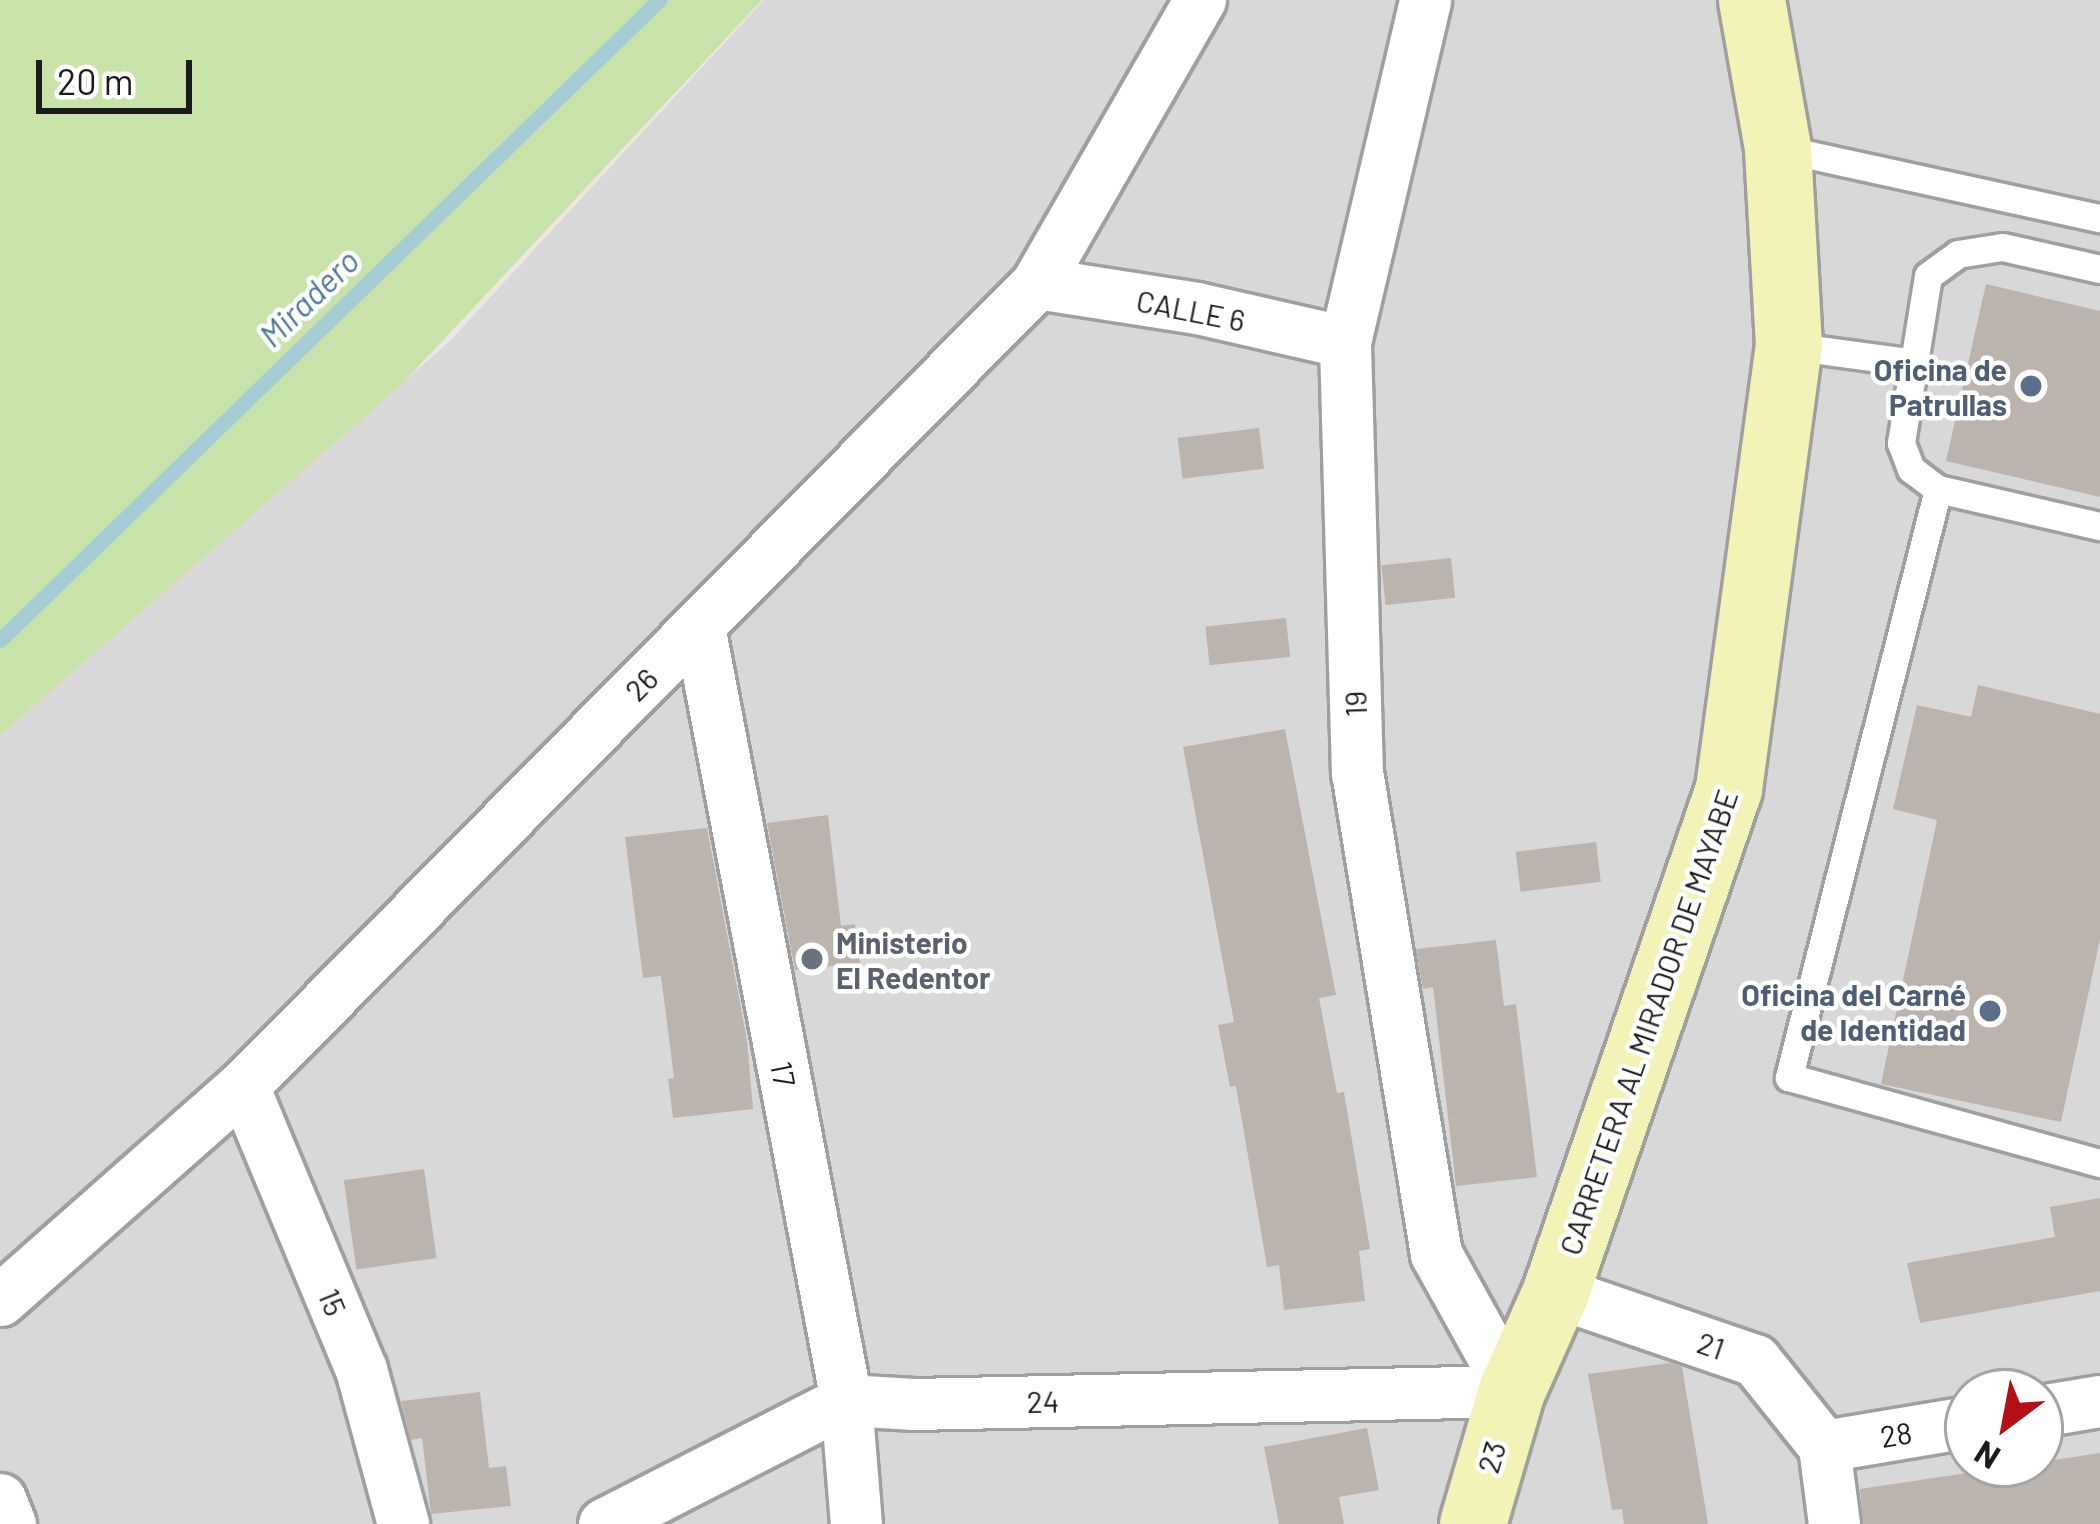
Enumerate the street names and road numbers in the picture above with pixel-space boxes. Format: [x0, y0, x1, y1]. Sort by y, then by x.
street label: CALLE 6 [1134, 282, 1248, 338]
street label: 26 [617, 660, 665, 708]
street label: 19 [1337, 690, 1373, 718]
street label: CARRETERA AL MIRADOR DE MAYABE [1551, 785, 1745, 1259]
street label: 17 [764, 1058, 804, 1090]
street label: 15 [311, 1283, 355, 1321]
street label: 21 [1693, 1324, 1729, 1366]
street label: 24 [1026, 1383, 1060, 1419]
street label: 28 [1878, 1414, 1914, 1454]
street label: 23 [1469, 1437, 1513, 1477]

